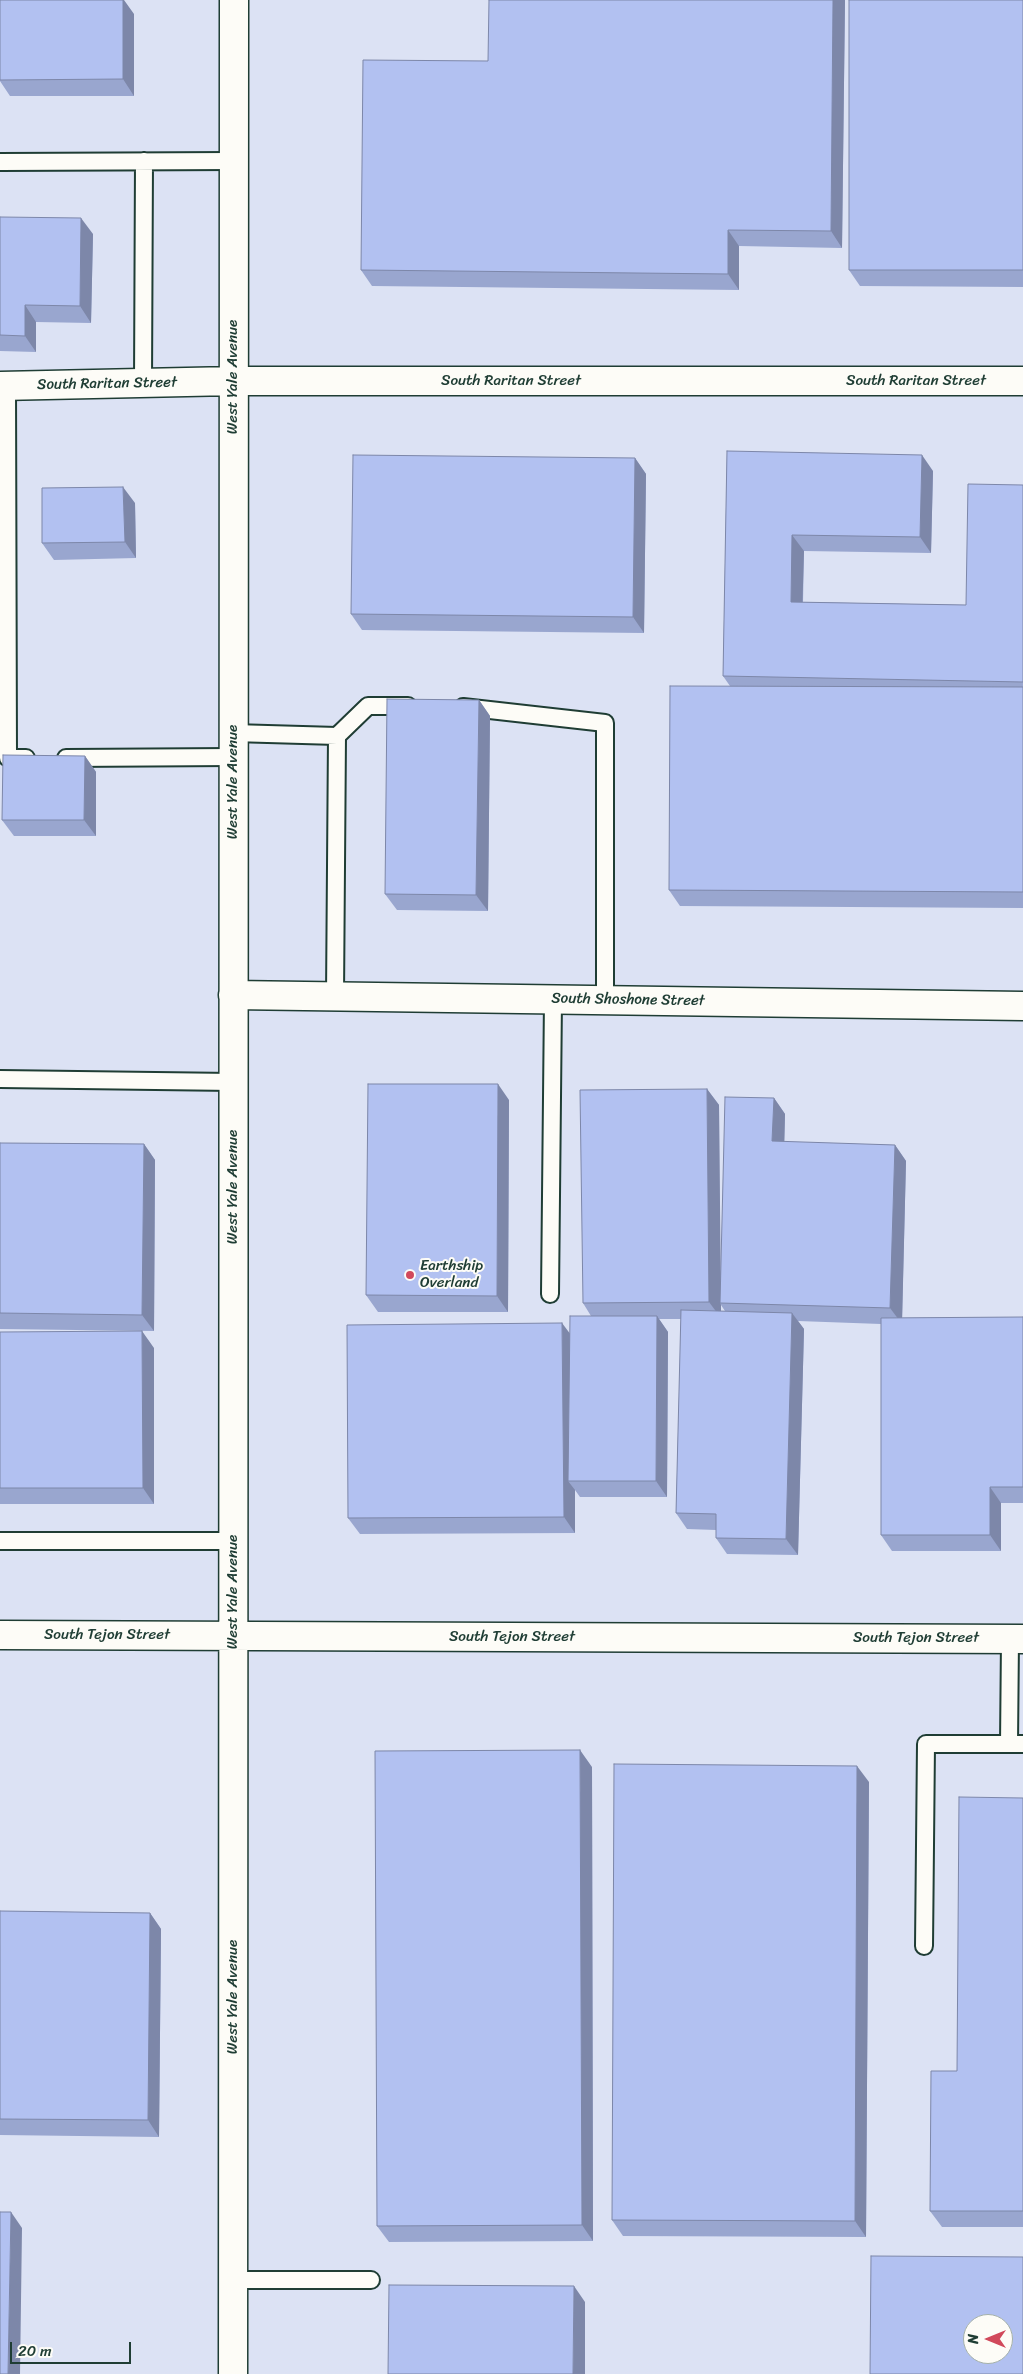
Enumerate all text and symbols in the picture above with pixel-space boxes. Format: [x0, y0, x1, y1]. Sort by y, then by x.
street label: West Yale Avenue [224, 320, 242, 434]
street label: South Raritan Street [441, 372, 581, 390]
street label: South Raritan Street [846, 372, 986, 390]
street label: South Raritan Street [37, 374, 177, 394]
street label: West Yale Avenue [224, 725, 242, 839]
street label: South Shoshone Street [551, 990, 705, 1010]
street label: West Yale Avenue [224, 1130, 242, 1244]
place label: Earthship Overland [420, 1257, 483, 1292]
marker: Earthship Overland [404, 1269, 416, 1281]
street label: West Yale Avenue [224, 1535, 242, 1649]
street label: South Tejon Street [44, 1626, 170, 1644]
street label: South Tejon Street [449, 1628, 575, 1646]
street label: South Tejon Street [853, 1629, 979, 1647]
street label: West Yale Avenue [224, 1940, 242, 2054]
north arrow [963, 2314, 1013, 2364]
scale bar [12, 2332, 134, 2364]
text: N [961, 2334, 986, 2344]
text: 20 m [18, 2338, 52, 2364]

